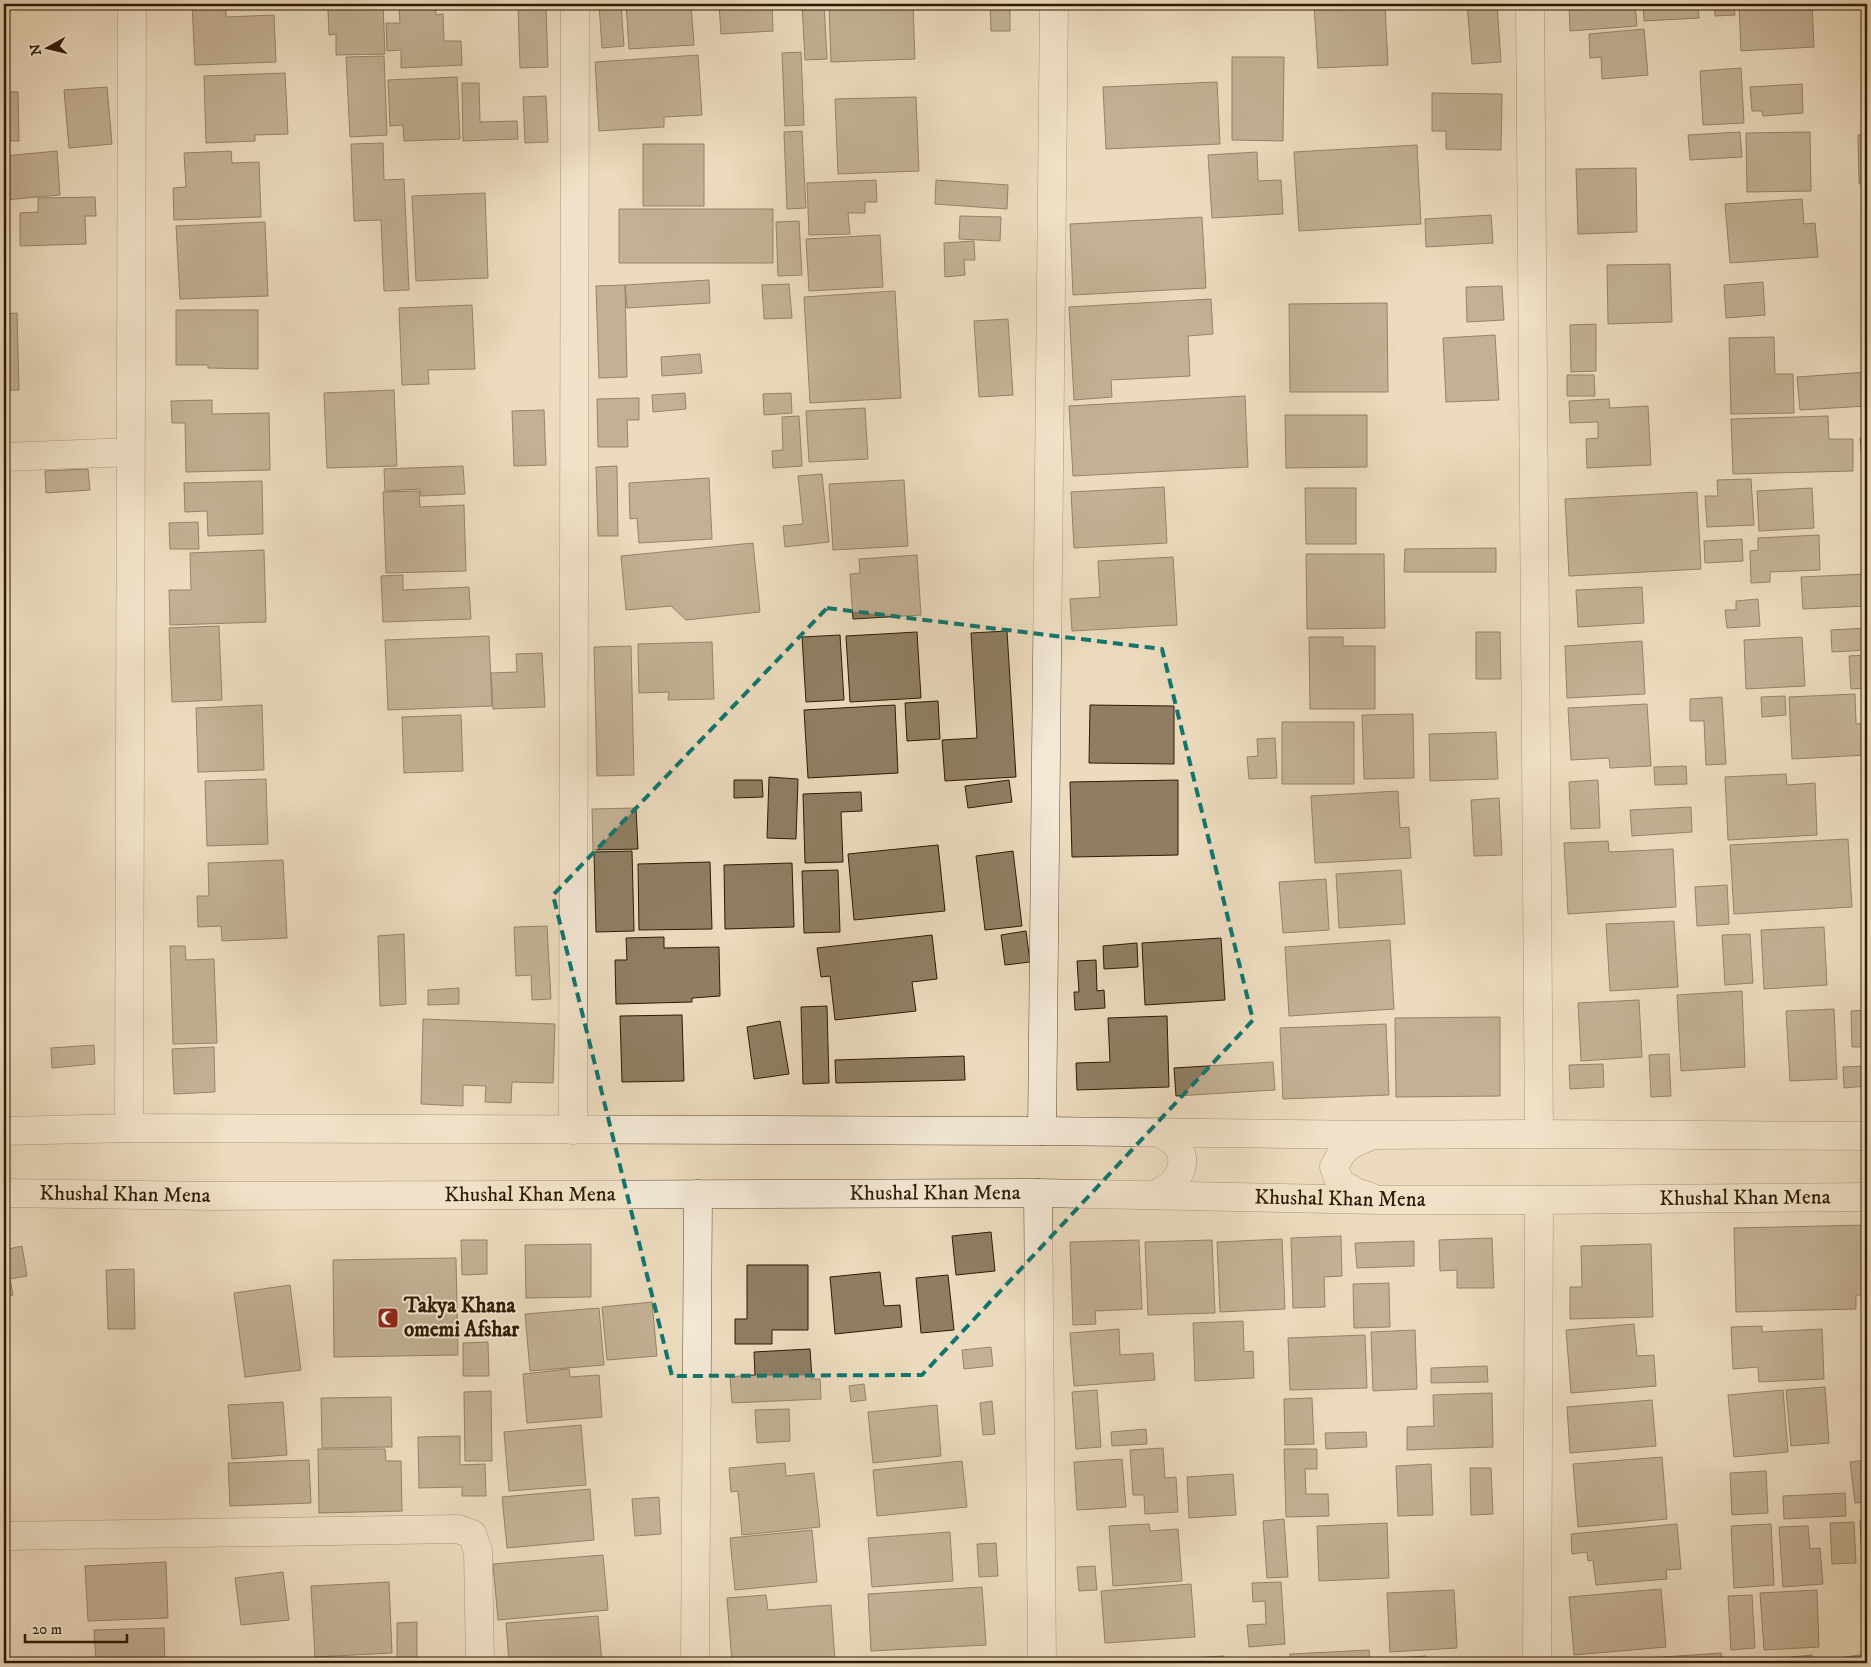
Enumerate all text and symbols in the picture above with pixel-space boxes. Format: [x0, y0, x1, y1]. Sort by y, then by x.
north arrow [22, 22, 72, 72]
text: N [26, 42, 46, 57]
street label: Khushal Khan Mena [849, 1180, 1021, 1207]
street label: Khushal Khan Mena [39, 1181, 211, 1209]
street label: Khushal Khan Mena [444, 1182, 616, 1208]
street label: Khushal Khan Mena [1254, 1184, 1426, 1213]
street label: Khushal Khan Mena [1659, 1184, 1831, 1212]
place label: Takya Khana omemi Afshar [403, 1293, 520, 1343]
mosque icon: Takya Khana omemi Afshar [376, 1306, 400, 1330]
scale bar [25, 1612, 128, 1644]
text: 20 m [32, 1620, 62, 1639]

